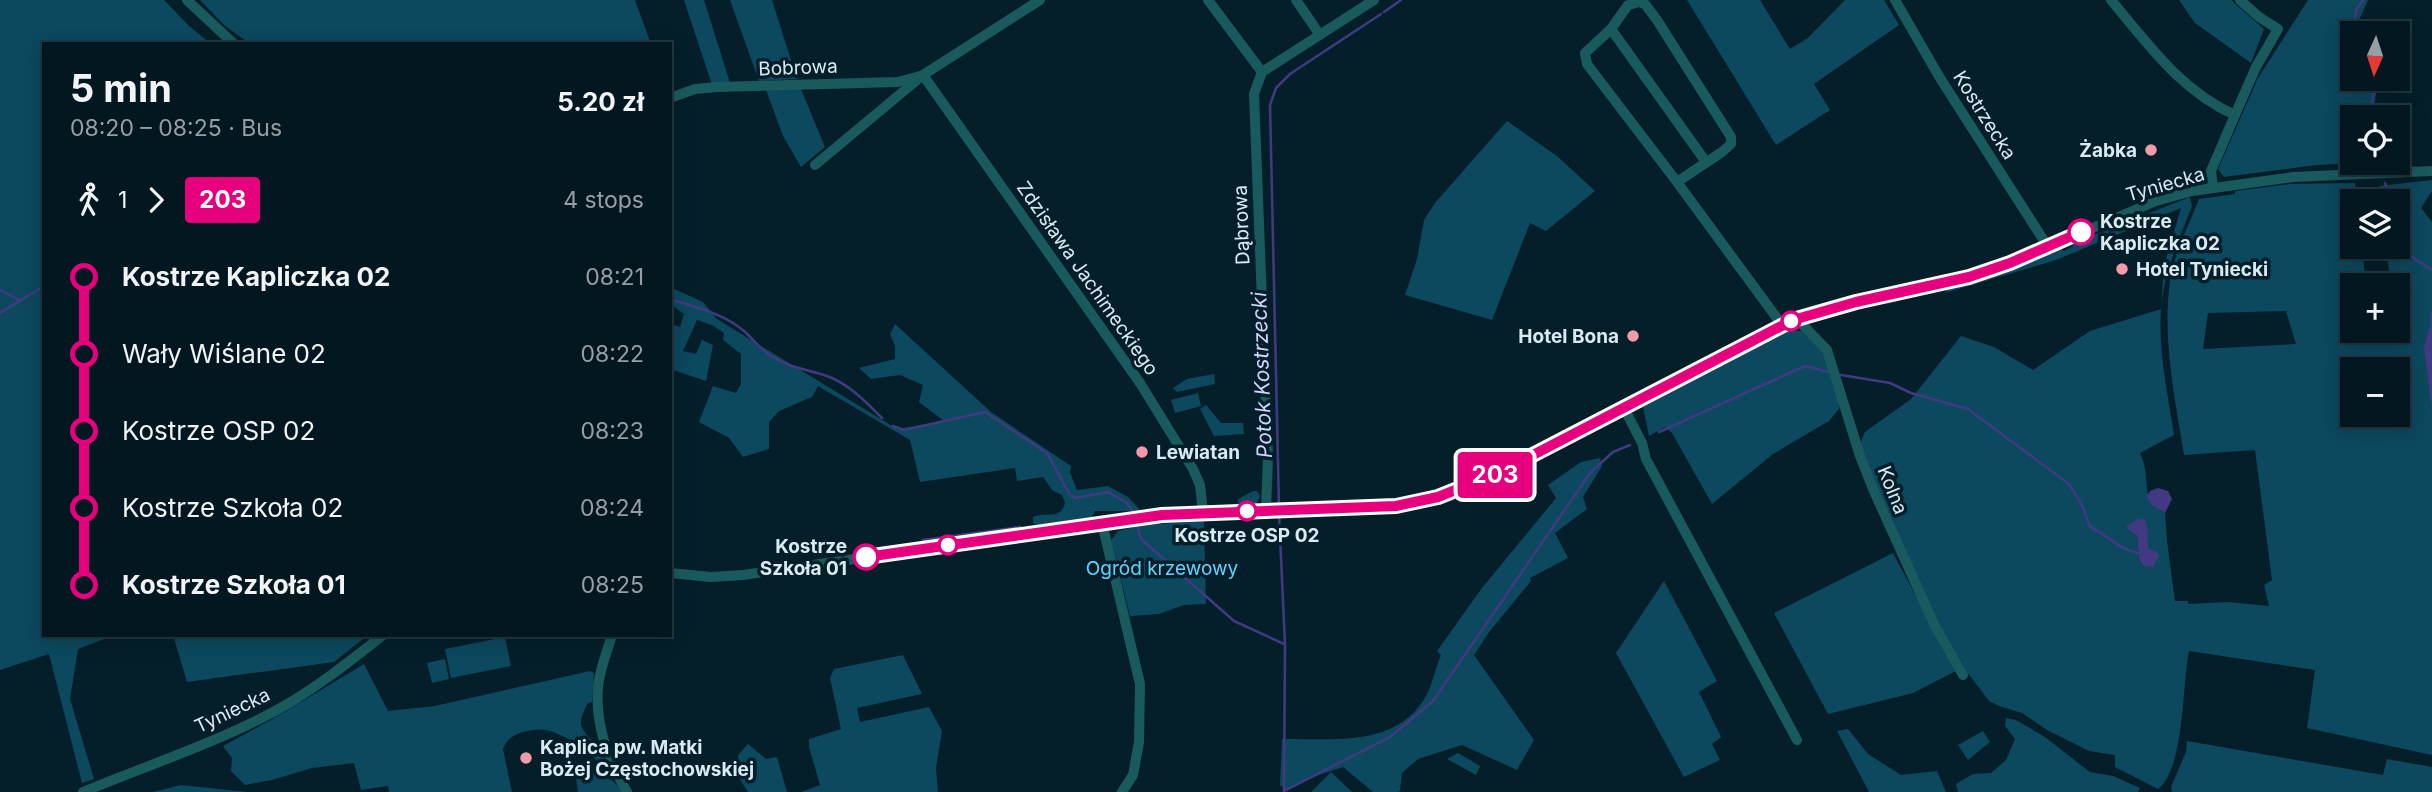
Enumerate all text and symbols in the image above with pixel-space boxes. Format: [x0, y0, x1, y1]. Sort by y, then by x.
north arrow [2340, 21, 2410, 91]
map controls [2340, 21, 2410, 427]
street label: Bobrowa [758, 55, 838, 80]
text: 5 min [70, 65, 172, 111]
street label: Kostrzecka [1948, 67, 2021, 164]
text: 5.20 zł [557, 86, 644, 117]
button: locate [2340, 105, 2410, 175]
text: 08:20 – 08:25 · Bus [70, 114, 282, 142]
place label: Żabka [2079, 139, 2137, 162]
marker: Żabka [2143, 142, 2159, 158]
street label: Tyniecka [2123, 162, 2207, 207]
street label: Zdzisława Jachimeckiego [1012, 177, 1163, 380]
icon: walk [70, 181, 108, 219]
icon: forward [137, 181, 175, 219]
text: 203 [199, 185, 246, 214]
street label: Dąbrowa [1229, 185, 1254, 265]
text: 1 [118, 186, 127, 214]
text: 4 stops [563, 186, 644, 214]
button: layers [2340, 189, 2410, 259]
place label: Kostrze Kapliczka 02 [2100, 210, 2220, 255]
marker: Kostrze Kapliczka 02 [2068, 219, 2094, 245]
place label: Hotel Tyniecki [2136, 258, 2268, 281]
text: Kostrze Kapliczka 02 [122, 261, 391, 292]
marker: Hotel Tyniecki [2114, 261, 2130, 277]
text: 08:21 [585, 263, 644, 291]
button: + [2340, 273, 2410, 343]
water label: Potok Kostrzecki [1246, 291, 1277, 459]
unlabelled marker [1781, 311, 1801, 331]
place label: Hotel Bona [1518, 325, 1619, 348]
marker: Hotel Bona [1625, 328, 1641, 344]
text: Wały Wiślane 02 [122, 338, 326, 369]
text: 08:22 [581, 340, 644, 368]
button: − [2340, 357, 2410, 427]
text: Kostrze OSP 02 [122, 415, 315, 446]
text: 08:23 [580, 417, 644, 445]
place label: Lewiatan [1156, 441, 1240, 464]
marker: Lewiatan [1134, 444, 1150, 460]
line badge: 203 [1455, 452, 1535, 498]
text: 203 [1472, 460, 1518, 489]
street label: Kolna [1873, 463, 1913, 518]
text: Kostrze Szkoła 02 [122, 492, 343, 523]
text: 08:24 [580, 494, 644, 522]
marker: Kostrze OSP 02 [1237, 501, 1257, 521]
place label: Kostrze OSP 02 [1175, 524, 1319, 547]
place label: Kostrze Szkoła 01 [760, 535, 847, 580]
unlabelled marker [938, 535, 958, 555]
marker: Kostrze Szkoła 01 [853, 544, 879, 570]
park label: Ogród krzewowy [1086, 557, 1239, 580]
text: Kostrze Szkoła 01 [122, 569, 346, 600]
text: 08:25 [581, 571, 644, 599]
street label: Tyniecka [191, 683, 274, 738]
place label: Kaplica pw. Matki Bożej Częstochowskiej [540, 736, 754, 781]
marker: Kaplica pw. Matki Bożej Częstochowskiej [518, 750, 534, 766]

